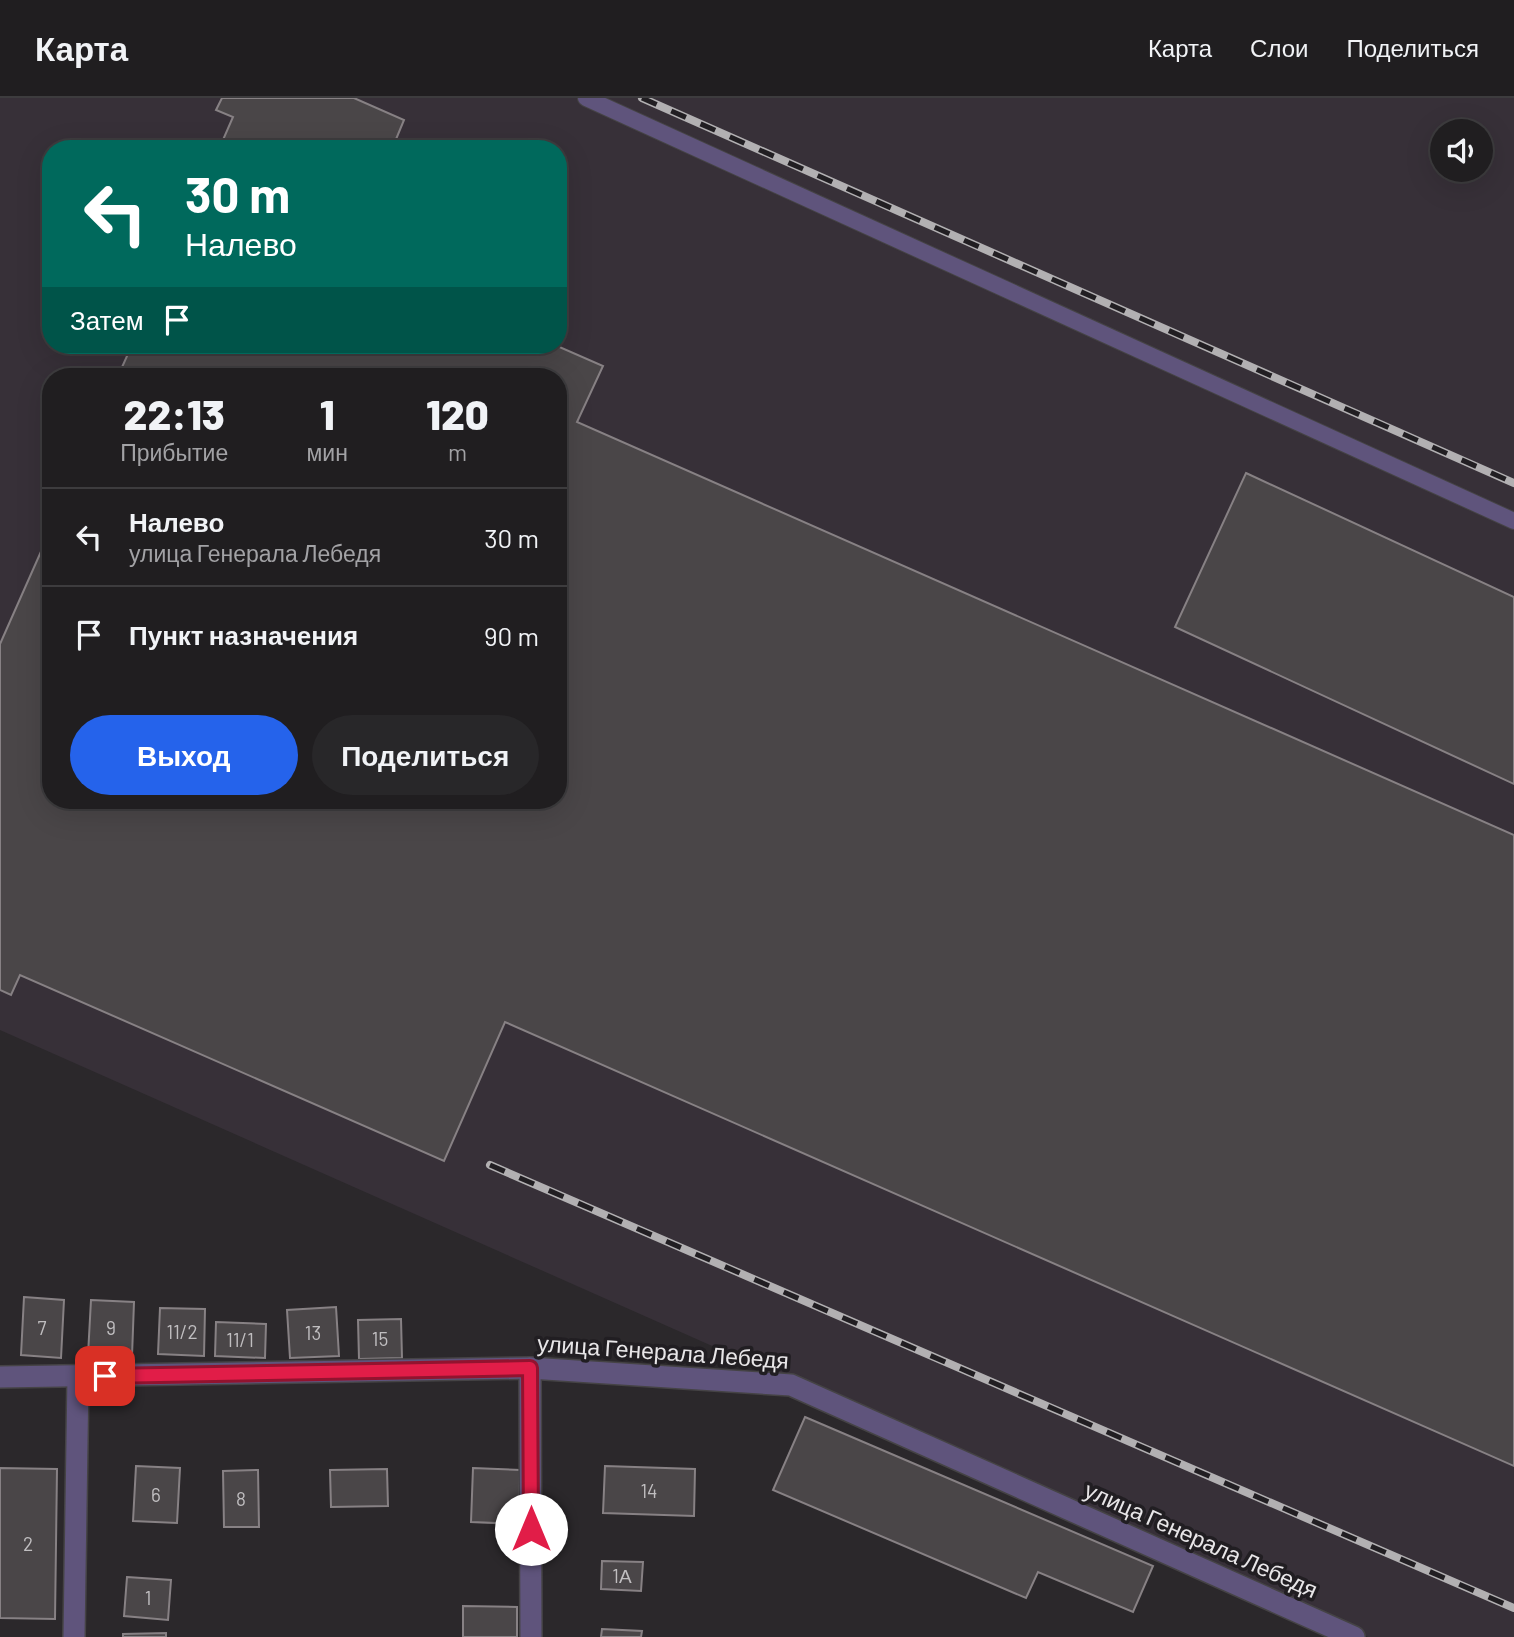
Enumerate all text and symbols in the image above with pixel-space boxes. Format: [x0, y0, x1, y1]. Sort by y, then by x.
text: Карта [35, 28, 128, 68]
text: Карта [1148, 33, 1212, 62]
text: Слои [1250, 33, 1308, 62]
text: Поделиться [1346, 33, 1479, 62]
map controls [1430, 119, 1493, 182]
button: sound [1430, 119, 1493, 182]
text: 30 m [185, 164, 290, 223]
icon: left [70, 168, 161, 259]
text: Налево [185, 224, 297, 262]
icon: arrive [158, 301, 196, 339]
text: Затем [70, 304, 144, 335]
text: 22:13 [124, 388, 225, 438]
text: 1 [320, 388, 335, 438]
text: 120 [426, 388, 489, 438]
text: Прибытие [120, 438, 228, 466]
text: мин [306, 438, 348, 466]
text: m [448, 438, 467, 466]
text: Налево [129, 506, 224, 537]
icon: left [70, 518, 108, 556]
text: 30 m [484, 522, 539, 553]
text: улица Генерала Лебедя [129, 539, 381, 567]
icon: arrive [70, 616, 108, 654]
text: Пункт назначения [129, 619, 358, 650]
text: 90 m [484, 620, 539, 651]
button: Выход [70, 715, 298, 795]
button: Поделиться [312, 715, 539, 795]
house number: 7 [38, 1316, 47, 1339]
house number: 9 [106, 1316, 116, 1339]
house number: 11/2 [166, 1320, 198, 1343]
house number: 13 [305, 1321, 321, 1344]
house number: 15 [372, 1327, 388, 1350]
house number: 11/1 [226, 1328, 254, 1351]
street label: улица Генерала Лебедя [536, 1328, 790, 1374]
pin [75, 1346, 135, 1406]
icon: arrive [86, 1357, 124, 1395]
street label: улица Генерала Лебедя [1081, 1475, 1322, 1603]
house number: 14 [640, 1479, 658, 1502]
house number: 6 [151, 1483, 161, 1506]
house number: 8 [236, 1487, 246, 1510]
position arrow [494, 1492, 568, 1566]
house number: 2 [23, 1532, 33, 1555]
house number: 1А [612, 1564, 632, 1587]
house number: 1 [145, 1586, 151, 1609]

